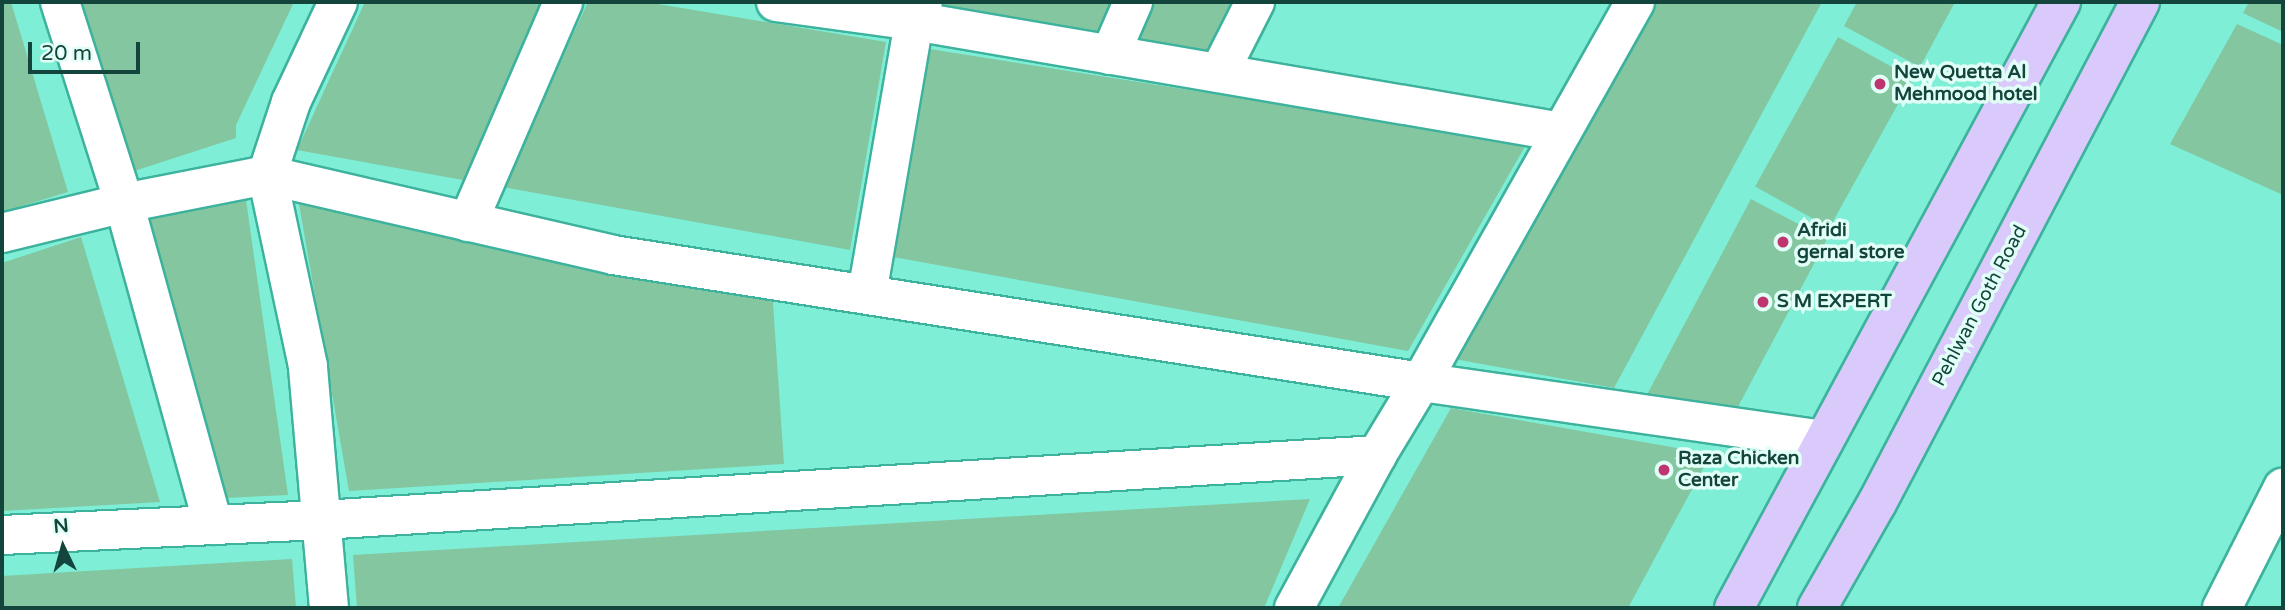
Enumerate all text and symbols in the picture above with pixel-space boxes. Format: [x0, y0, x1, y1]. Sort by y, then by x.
scale bar [32, 28, 144, 72]
text: 20 m [41, 41, 92, 66]
place label: New Quetta Al Mehmood hotel [1894, 62, 2038, 106]
marker: New Quetta Al Mehmood hotel [1872, 76, 1888, 92]
place label: Afridi gernal store [1797, 220, 1904, 264]
street label: Pehlwan Goth Road [1928, 222, 2032, 390]
marker: Afridi gernal store [1775, 234, 1791, 250]
place label: S M EXPERT [1777, 291, 1892, 313]
marker: S M EXPERT [1755, 294, 1771, 310]
place label: Raza Chicken Center [1678, 448, 1799, 492]
marker: Raza Chicken Center [1656, 462, 1672, 478]
north arrow [28, 512, 98, 582]
text: N [53, 514, 70, 538]

